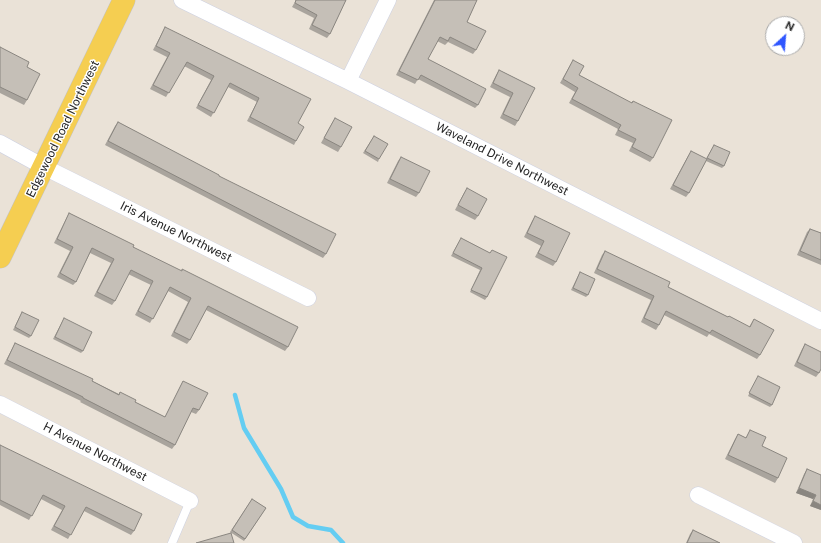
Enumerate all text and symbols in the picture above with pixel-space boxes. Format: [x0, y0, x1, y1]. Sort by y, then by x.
north arrow [765, 16, 805, 56]
text: N [783, 19, 796, 33]
street label: Edgewood Road Northwest [23, 58, 103, 200]
street label: Waveland Drive Northwest [433, 119, 571, 199]
street label: Iris Avenue Northwest [118, 199, 234, 265]
street label: H Avenue Northwest [41, 420, 149, 484]

